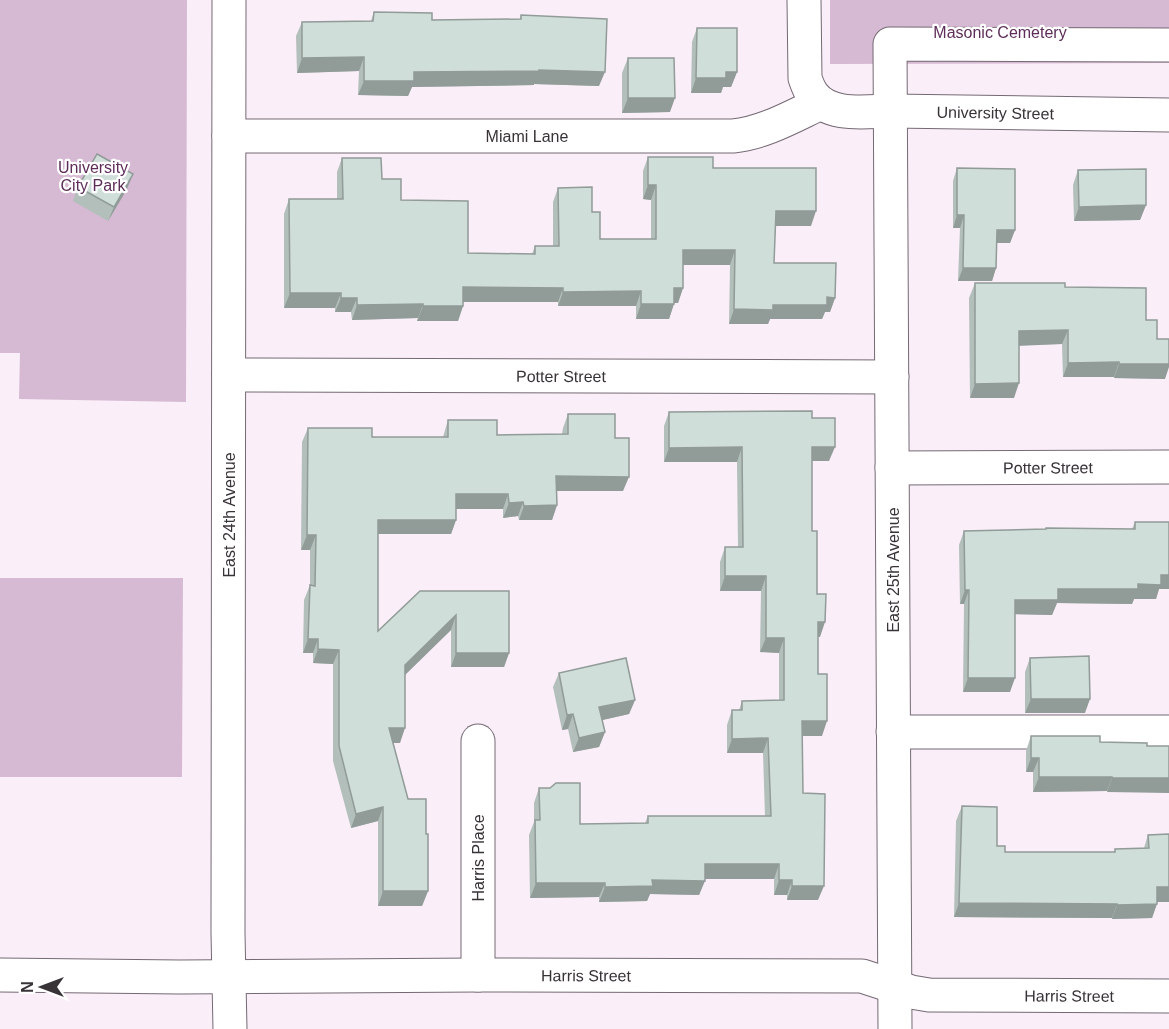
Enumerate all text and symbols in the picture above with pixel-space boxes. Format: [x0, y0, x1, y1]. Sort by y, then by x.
park label: Masonic Cemetery [933, 24, 1067, 41]
street label: University Street [936, 104, 1055, 122]
street label: Miami Lane [486, 128, 568, 145]
park label: University City Park [58, 159, 128, 194]
street label: Potter Street [516, 368, 607, 385]
street label: East 24th Avenue [221, 452, 238, 578]
street label: Potter Street [1003, 459, 1094, 477]
street label: East 25th Avenue [885, 507, 902, 633]
street label: Harris Place [470, 814, 487, 902]
north arrow [12, 957, 72, 1017]
street label: Harris Street [541, 967, 631, 984]
text: N [19, 981, 36, 993]
street label: Harris Street [1024, 987, 1115, 1005]

